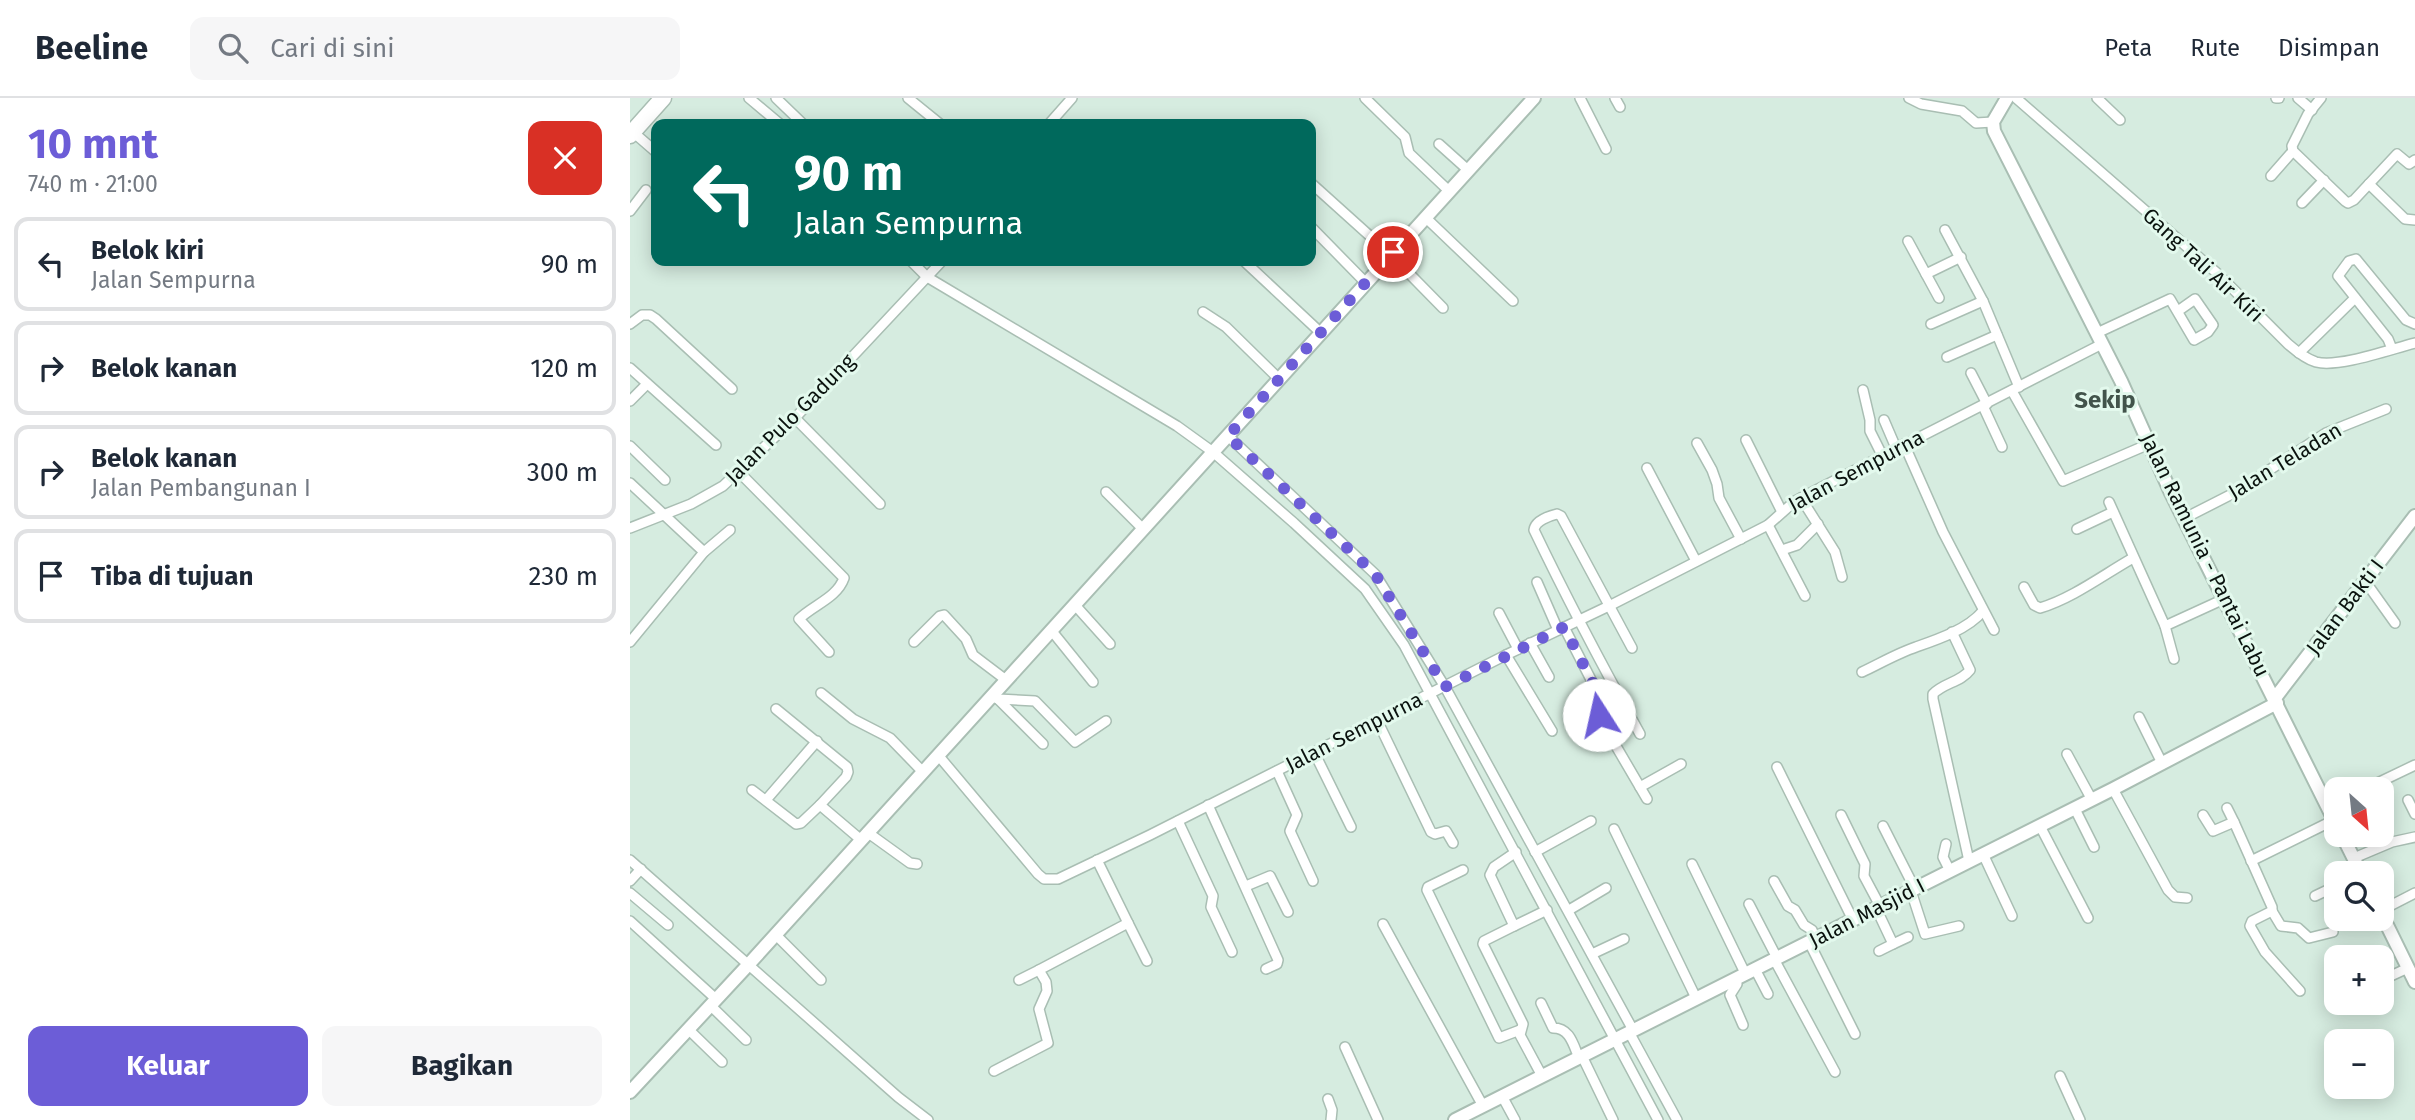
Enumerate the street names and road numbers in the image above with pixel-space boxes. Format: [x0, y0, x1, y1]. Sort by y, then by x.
street label: Gang Tali Air Kiri [2137, 202, 2269, 328]
street label: Jalan Pulo Gadung [720, 348, 861, 489]
street label: Jalan Teladan [2223, 417, 2347, 505]
street label: Jalan Sempurna [1784, 424, 1928, 518]
street label: Jalan Ramunia - Pantai Labu [2135, 429, 2275, 681]
street label: Jalan Bakti I [2301, 554, 2389, 660]
street label: Jalan Sempurna [1281, 686, 1427, 778]
street label: Jalan Masjid I [1805, 873, 1929, 953]

